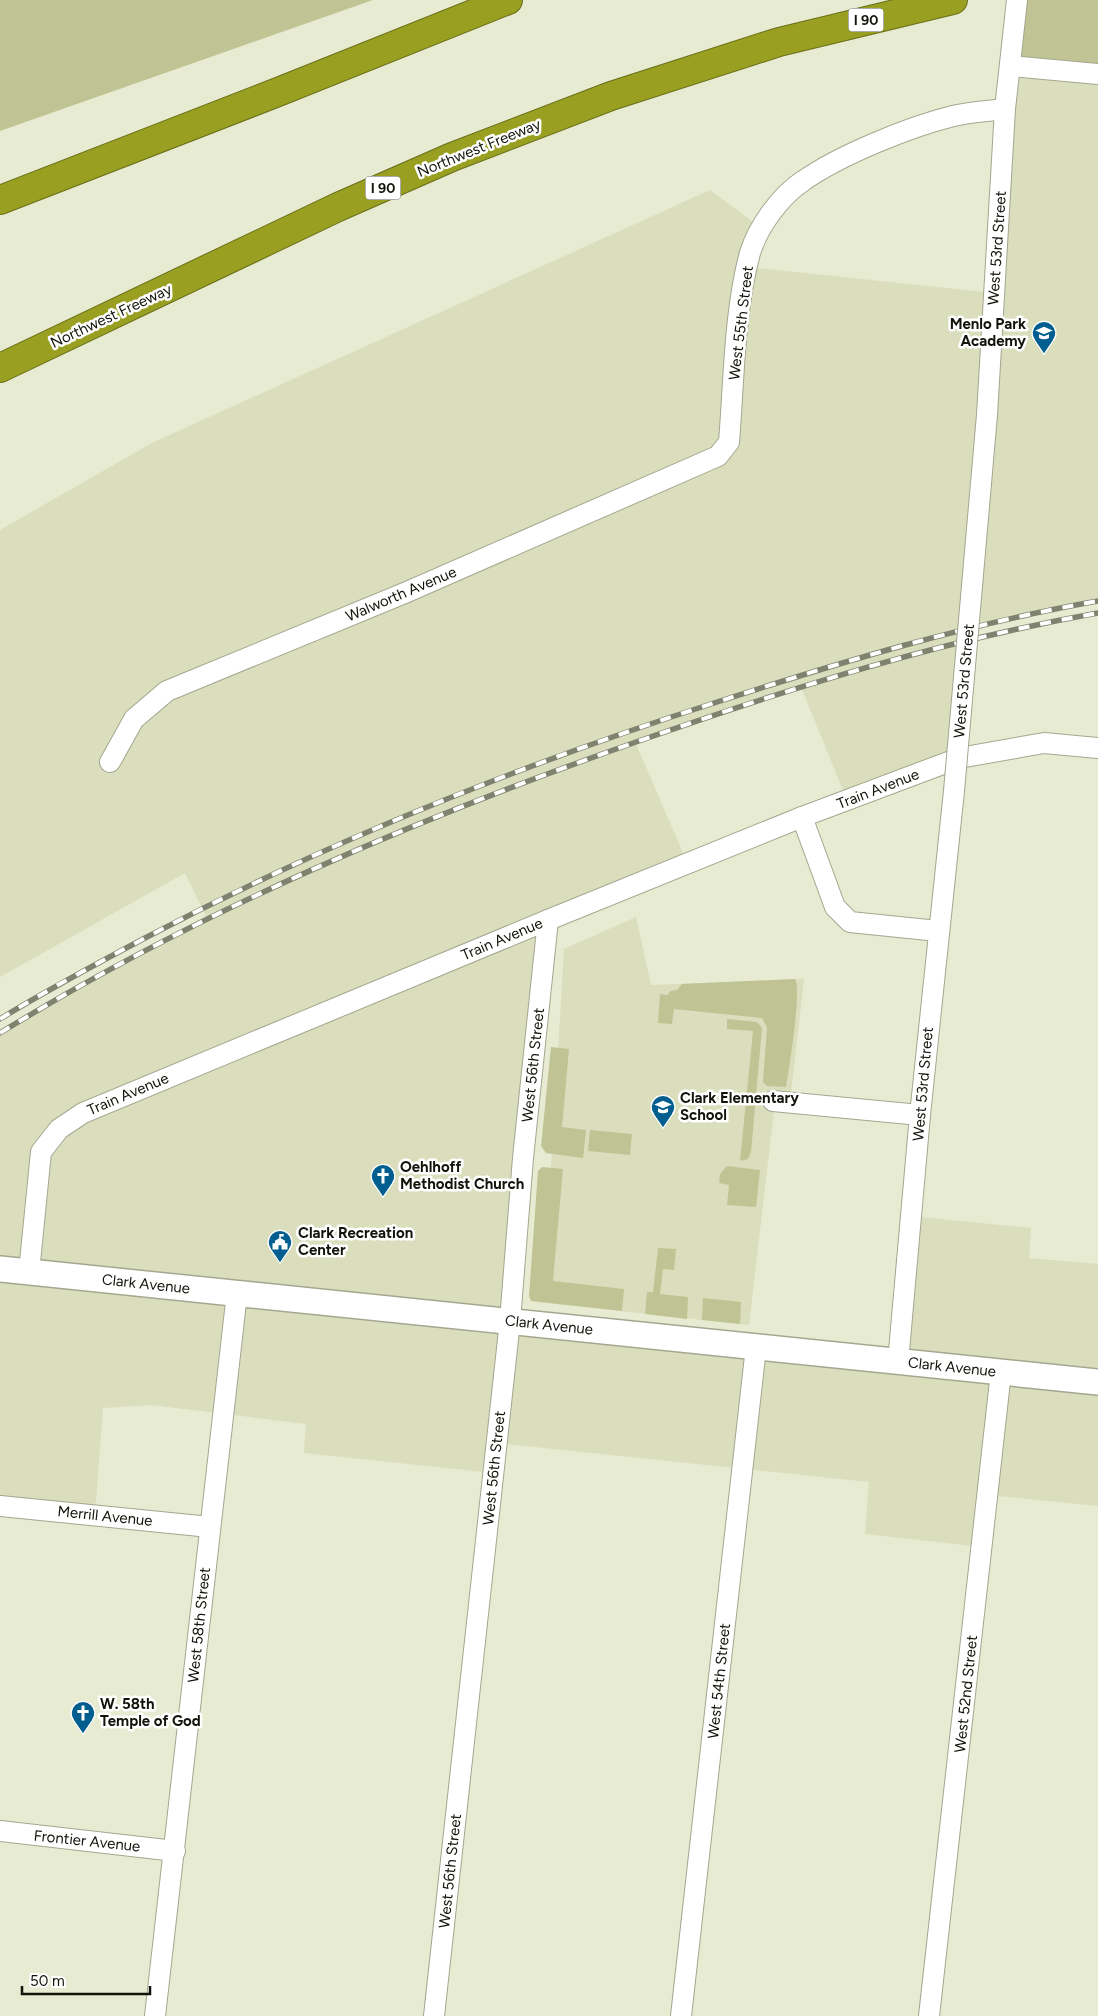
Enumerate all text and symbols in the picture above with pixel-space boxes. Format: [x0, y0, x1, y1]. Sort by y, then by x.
road number: I 90 [848, 8, 884, 32]
street label: Northwest Freeway [415, 115, 544, 181]
road number: I 90 [366, 177, 400, 200]
street label: West 53rd Street [984, 190, 1010, 306]
street label: West 55th Street [725, 264, 757, 381]
street label: Northwest Freeway [48, 280, 175, 352]
place label: Menlo Park Academy [950, 315, 1026, 350]
school or university icon: Menlo Park Academy [1031, 320, 1057, 354]
street label: Walworth Avenue [343, 563, 459, 625]
street label: West 53rd Street [950, 623, 978, 739]
street label: Train Avenue [834, 765, 922, 813]
street label: Train Avenue [459, 914, 545, 964]
street label: West 56th Street [518, 1006, 548, 1123]
street label: West 53rd Street [909, 1026, 937, 1142]
street label: Train Avenue [85, 1069, 171, 1119]
place label: Clark Elementary School [680, 1089, 799, 1124]
school or university icon: Clark Elementary School [650, 1094, 676, 1128]
place label: Oehlhoff Methodist Church [400, 1158, 524, 1193]
church icon: Oehlhoff Methodist Church [370, 1163, 396, 1197]
place label: Clark Recreation Center [298, 1224, 413, 1259]
public building icon: Clark Recreation Center [267, 1229, 293, 1263]
street label: Clark Avenue [101, 1270, 191, 1298]
street label: Clark Avenue [504, 1311, 594, 1339]
street label: Clark Avenue [907, 1353, 997, 1381]
street label: West 56th Street [479, 1409, 509, 1526]
street label: Merrill Avenue [57, 1502, 153, 1530]
street label: West 58th Street [184, 1566, 214, 1684]
street label: West 54th Street [704, 1622, 734, 1740]
street label: West 52nd Street [951, 1634, 981, 1754]
place label: W. 58th Temple of God [100, 1695, 201, 1730]
church icon: W. 58th Temple of God [70, 1700, 96, 1734]
street label: West 56th Street [435, 1812, 465, 1929]
street label: Frontier Avenue [33, 1826, 141, 1856]
scale bar [22, 1964, 150, 1996]
text: 50 m [30, 1972, 65, 1990]

